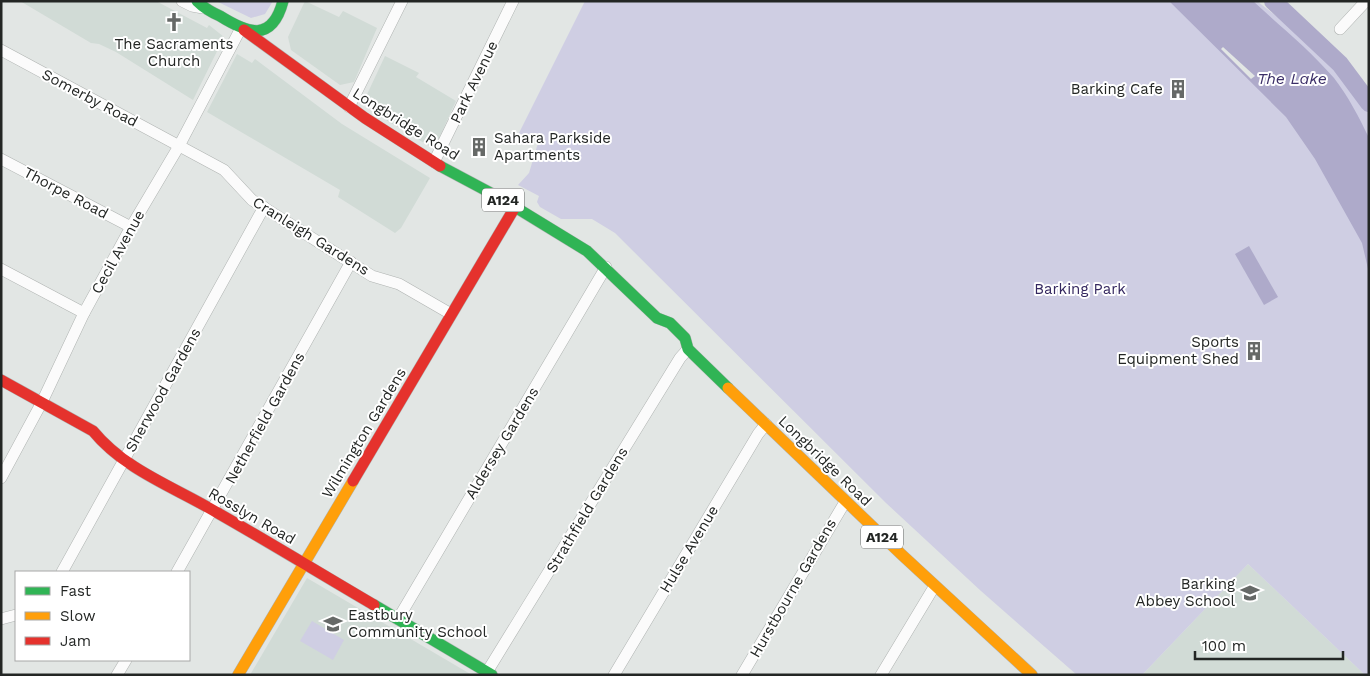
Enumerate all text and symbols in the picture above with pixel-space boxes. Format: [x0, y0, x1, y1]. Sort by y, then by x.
church icon: The Sacraments Church [163, 11, 185, 33]
place label: The Sacraments Church [115, 35, 234, 70]
street label: Park Avenue [446, 38, 502, 126]
street label: Somerby Road [39, 65, 141, 131]
water label: The Lake [1257, 69, 1327, 88]
building icon: Barking Cafe [1167, 78, 1189, 100]
place label: Barking Cafe [1071, 80, 1163, 98]
street label: Longbridge Road [349, 84, 463, 164]
place label: Sahara Parkside Apartments [494, 129, 611, 164]
building icon: Sahara Parkside Apartments [468, 136, 490, 158]
street label: Thorpe Road [21, 163, 111, 223]
road number: A124 [482, 188, 524, 212]
street label: Cranleigh Gardens [249, 193, 373, 279]
street label: Cecil Avenue [88, 207, 148, 297]
park label: Barking Park [1034, 280, 1126, 298]
street label: Sherwood Gardens [121, 325, 205, 455]
place label: Sports Equipment Shed [1117, 333, 1239, 368]
building icon: Sports Equipment Shed [1243, 340, 1265, 362]
street label: Netherfield Gardens [221, 349, 309, 487]
street label: Wilmington Gardens [318, 365, 410, 501]
street label: Aldersey Gardens [461, 384, 543, 502]
street label: Longbridge Road [775, 412, 875, 510]
street label: Strathfield Gardens [542, 444, 632, 576]
street label: Rosslyn Road [205, 484, 299, 548]
street label: Hulse Avenue [656, 502, 722, 596]
street label: Hurstbourne Gardens [746, 515, 840, 661]
road number: A124 [861, 526, 903, 548]
legend [15, 571, 190, 661]
place label: Barking Abbey School [1136, 575, 1235, 610]
text: Fast [60, 582, 92, 600]
school or university icon: Barking Abbey School [1239, 582, 1261, 604]
place label: Eastbury Community School [348, 606, 487, 641]
text: Slow [60, 607, 96, 625]
school or university icon: Eastbury Community School [322, 613, 344, 635]
scale bar [1195, 628, 1342, 660]
text: Jam [60, 632, 91, 650]
text: 100 m [1202, 637, 1246, 655]

